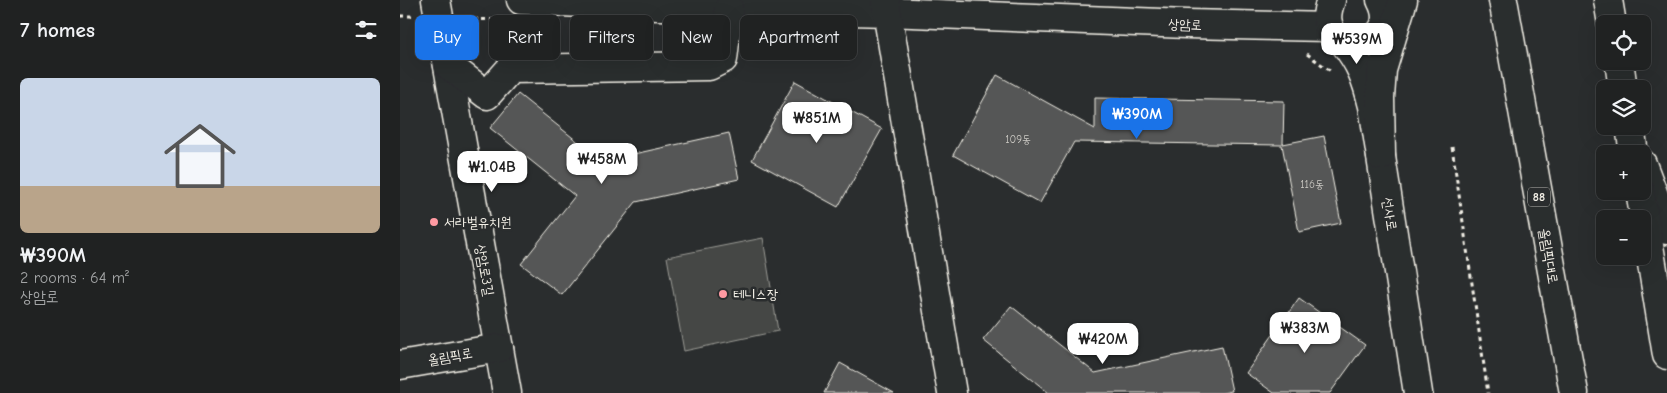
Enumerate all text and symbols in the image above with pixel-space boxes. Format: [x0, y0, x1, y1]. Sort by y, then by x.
chip: Buy [415, 15, 479, 60]
chip: Rent [489, 15, 560, 60]
chip: Filters [570, 15, 653, 60]
chip: New [663, 15, 730, 60]
chip: Apartment [740, 15, 857, 60]
street label: 상암로 [1168, 15, 1202, 34]
map controls [1596, 15, 1651, 265]
button: locate [1596, 15, 1651, 70]
icon: filters [352, 16, 380, 44]
text: 7 homes [20, 18, 95, 42]
pin: ₩539M [1322, 22, 1392, 65]
text: ₩539M [1332, 30, 1382, 48]
button: layers [1596, 80, 1651, 135]
pin: ₩390M [1102, 98, 1172, 140]
pin: ₩851M [782, 102, 852, 144]
text: ₩390M [1112, 105, 1162, 123]
text: ₩851M [793, 109, 841, 127]
icon: home [155, 111, 245, 201]
house number: 109동 [1005, 133, 1031, 146]
pin: ₩458M [567, 142, 637, 185]
button: + [1596, 145, 1651, 200]
pin: ₩1.04B [451, 150, 533, 193]
text: ₩458M [578, 150, 627, 168]
text: ₩1.04B [468, 158, 516, 176]
house number: 116동 [1300, 178, 1324, 191]
road number: 88 [1528, 188, 1550, 206]
street label: 선사로 [1378, 196, 1401, 232]
button: − [1596, 210, 1651, 265]
place label: 서라벌유치원 [444, 214, 512, 231]
marker: 서라벌유치원 [428, 216, 440, 228]
street label: 올림픽대로 [1535, 227, 1562, 285]
text: ₩390M [20, 243, 86, 267]
street label: 상암로3길 [472, 243, 498, 298]
text: 2 rooms · 64 m² [20, 269, 129, 287]
place label: 테니스장 [733, 286, 779, 303]
text: 상암로 [20, 288, 59, 306]
marker: 테니스장 [717, 288, 729, 300]
pin: ₩383M [1270, 312, 1340, 354]
text: ₩383M [1281, 319, 1329, 337]
pin: ₩420M [1068, 322, 1138, 365]
text: ₩420M [1078, 330, 1128, 348]
street label: 올림픽로 [426, 344, 474, 369]

